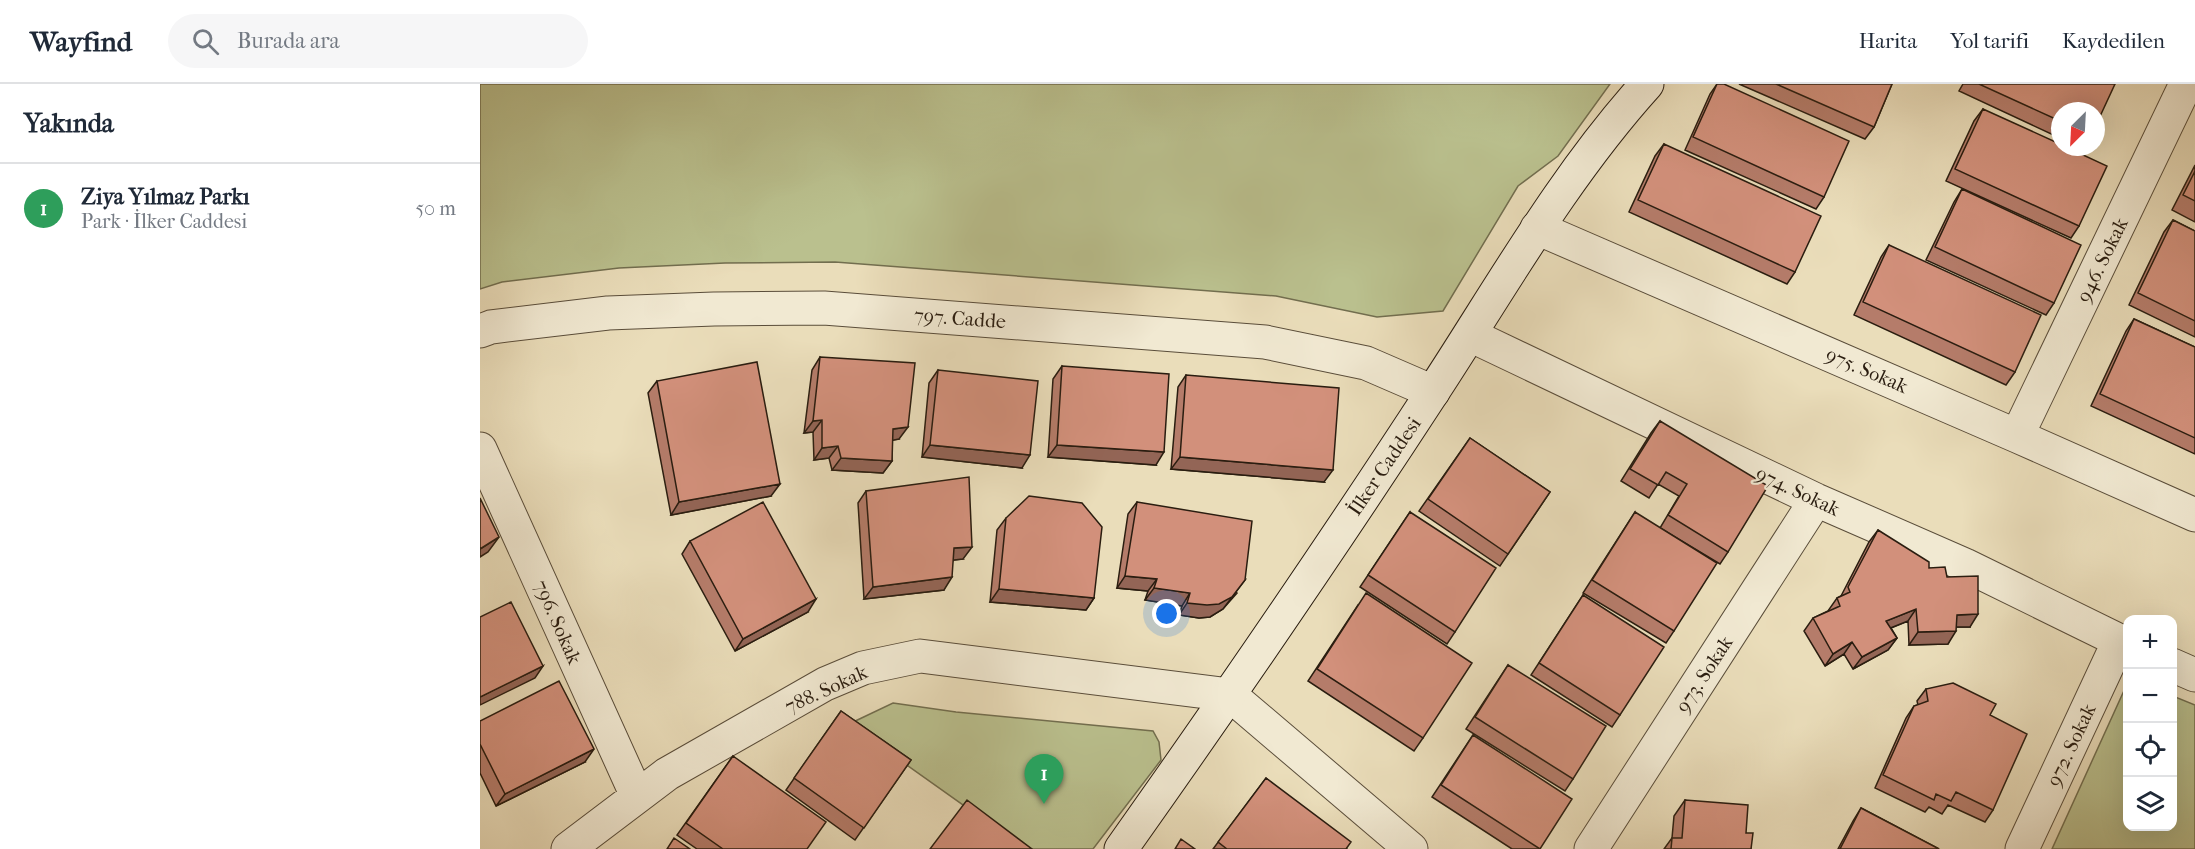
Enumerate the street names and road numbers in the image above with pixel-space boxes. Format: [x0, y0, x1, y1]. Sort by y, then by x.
street label: 946. Sokak [2072, 214, 2133, 306]
street label: 797. Cadde [913, 304, 1007, 333]
street label: 975. Sokak [1822, 343, 1912, 398]
street label: İlker Caddesi [1342, 412, 1426, 520]
street label: 974. Sokak [1752, 462, 1844, 521]
street label: 796. Sokak [529, 577, 586, 668]
street label: 973. Sokak [1671, 631, 1738, 717]
street label: 788. Sokak [781, 660, 872, 718]
street label: 972. Sokak [2042, 700, 2101, 790]

